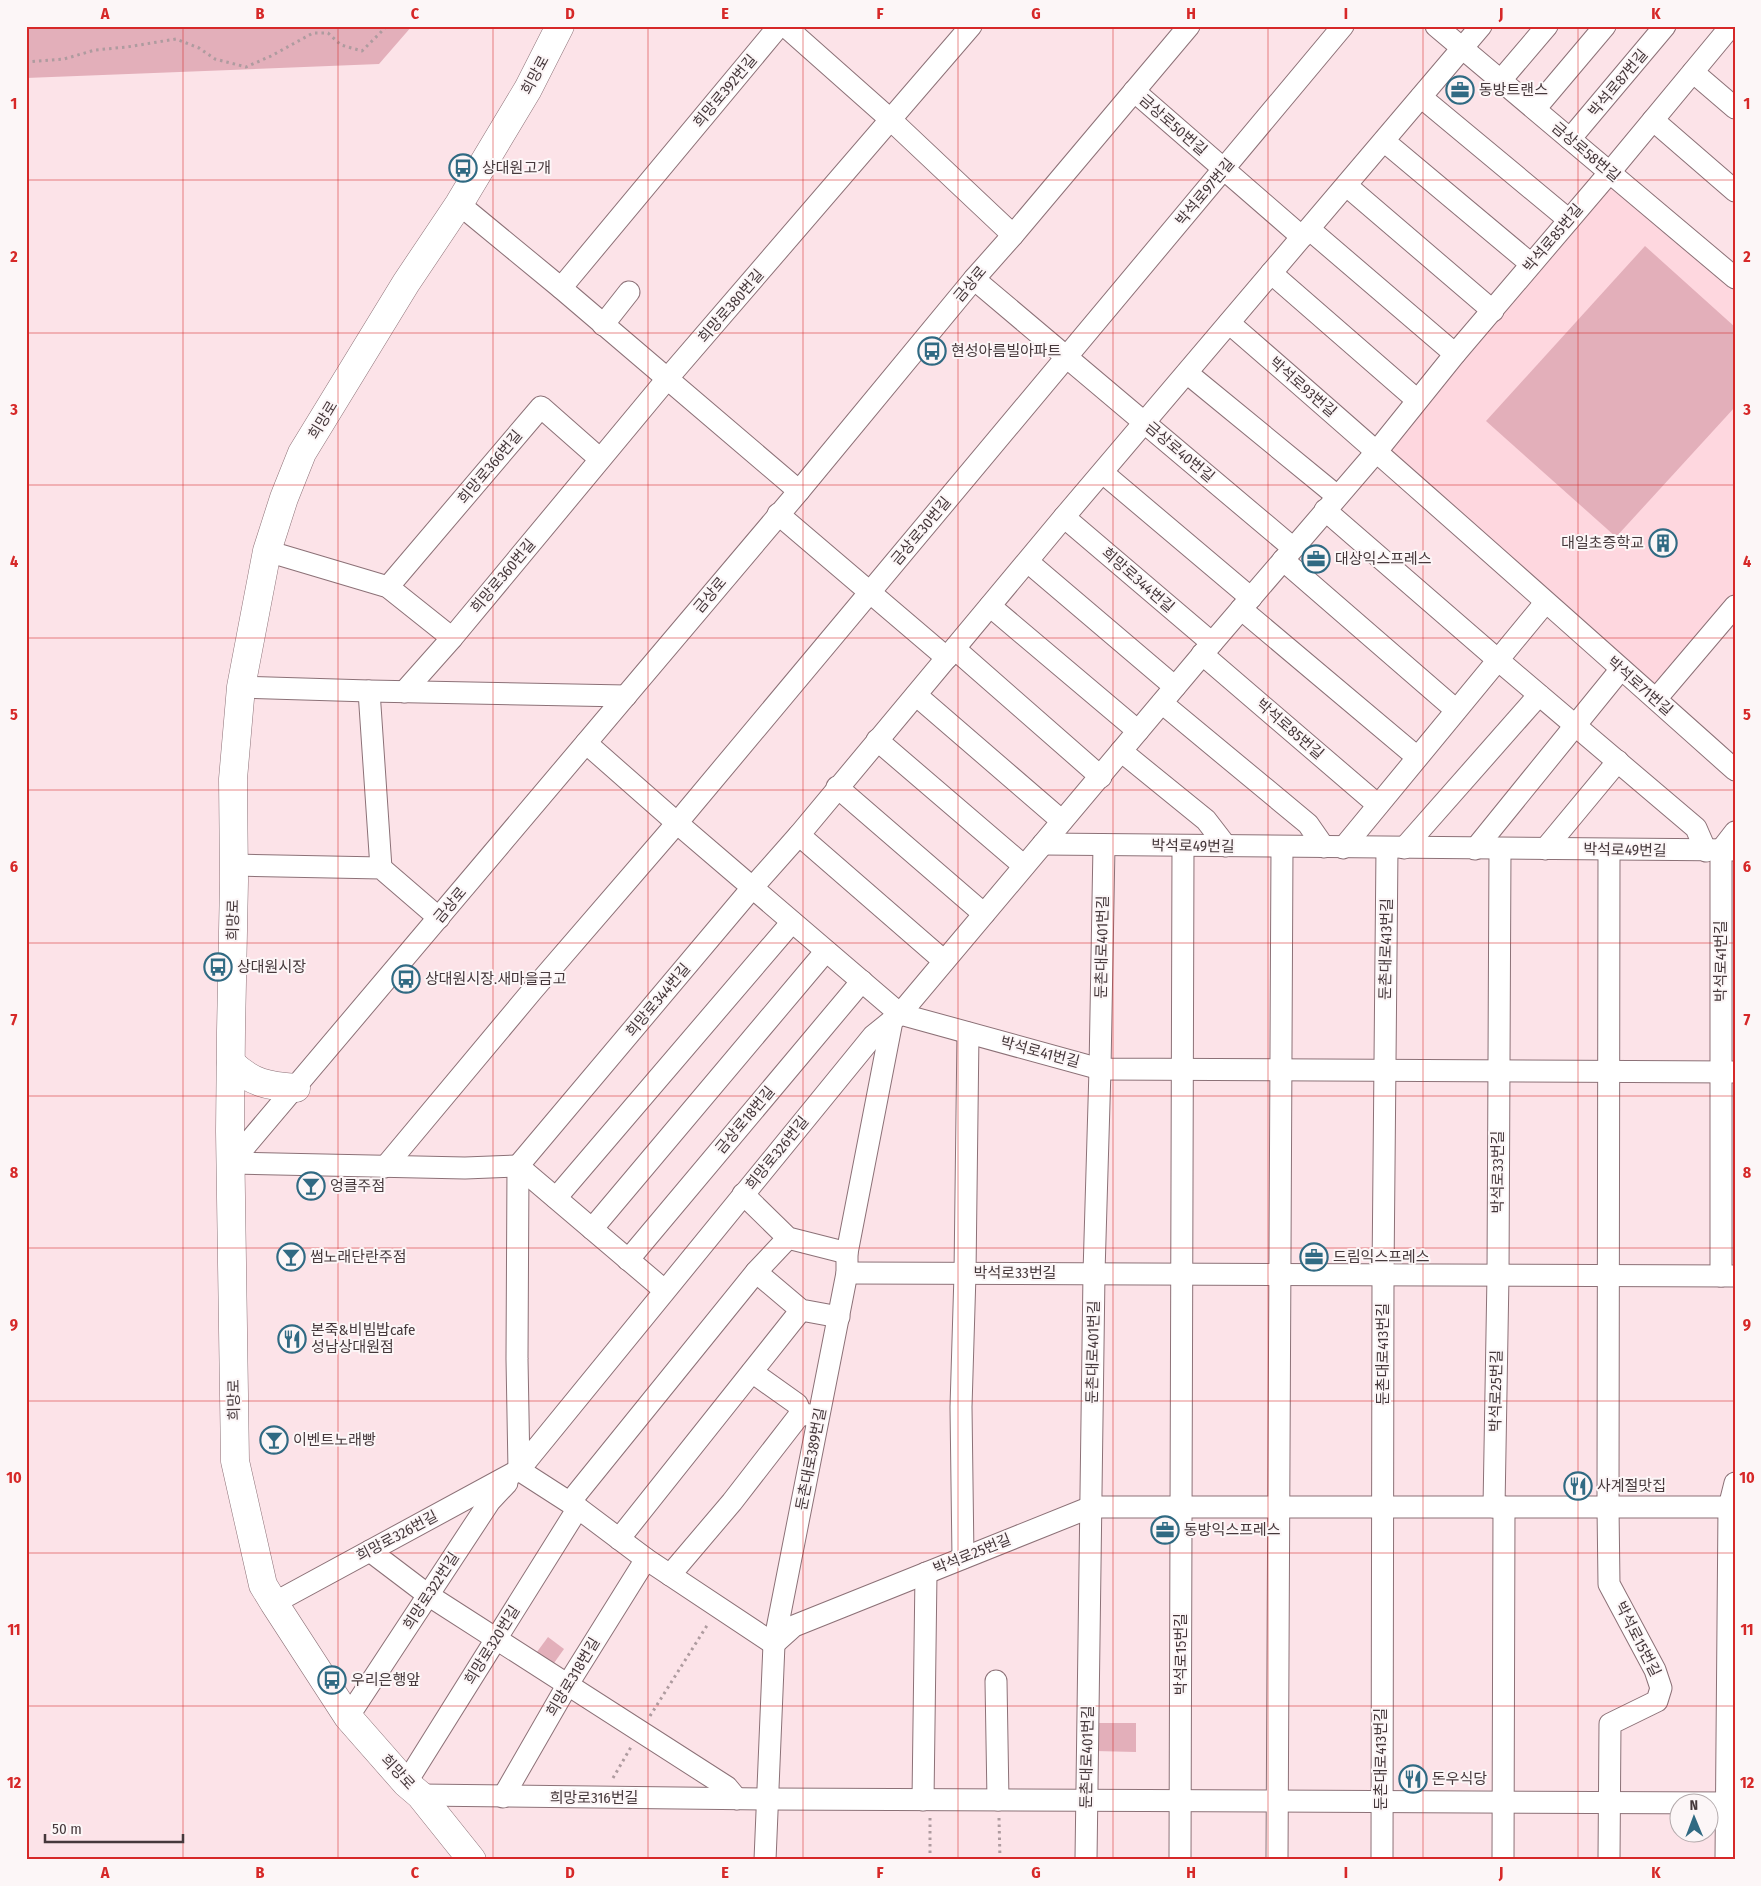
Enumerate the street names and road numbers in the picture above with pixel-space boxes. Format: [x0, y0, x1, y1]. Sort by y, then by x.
street label: 박석로87번길 [1585, 46, 1651, 120]
street label: 희망로392번길 [689, 51, 761, 131]
street label: 희망로 [517, 52, 553, 98]
street label: 금상로50번길 [1136, 91, 1210, 159]
street label: 금상로58번길 [1548, 118, 1624, 186]
street label: 박석로97번길 [1172, 155, 1238, 229]
street label: 박석로85번길 [1519, 200, 1587, 276]
street label: 금상로 [950, 262, 990, 306]
street label: 희망로380번길 [694, 266, 768, 346]
street label: 박석로93번길 [1266, 353, 1340, 421]
street label: 희망로 [305, 398, 341, 442]
street label: 금상로40번길 [1142, 418, 1218, 486]
street label: 희망로366번길 [454, 426, 526, 508]
street label: 금상로30번길 [887, 493, 955, 569]
street label: 희망로360번길 [467, 535, 539, 617]
street label: 희망로344번길 [1098, 544, 1178, 616]
street label: 금상로 [690, 573, 730, 617]
street label: 박석로71번길 [1604, 653, 1676, 719]
street label: 박석로85번길 [1253, 695, 1327, 763]
street label: 박석로49번길 [1151, 836, 1235, 856]
street label: 박석로49번길 [1583, 840, 1667, 860]
street label: 금상로 [430, 883, 470, 927]
street label: 둔촌대로401번길 [1092, 895, 1112, 999]
street label: 둔촌대로413번길 [1376, 898, 1396, 1000]
street label: 희망로 [224, 899, 242, 941]
street label: 박석로41번길 [1712, 920, 1730, 1002]
street label: 희망로344번길 [622, 960, 694, 1040]
street label: 박석로41번길 [998, 1033, 1082, 1071]
street label: 금상로18번길 [712, 1083, 778, 1157]
street label: 희망로326번길 [742, 1112, 812, 1194]
street label: 박석로33번길 [1489, 1131, 1507, 1213]
street label: 박석로33번길 [974, 1264, 1056, 1282]
street label: 둔촌대로401번길 [1083, 1300, 1103, 1404]
street label: 둔촌대로413번길 [1374, 1303, 1392, 1405]
street label: 박석로25번길 [1486, 1350, 1506, 1432]
street label: 희망로 [225, 1379, 243, 1421]
street label: 둔촌대로389번길 [792, 1406, 830, 1512]
street label: 희망로326번길 [353, 1507, 441, 1565]
street label: 박석로25번길 [930, 1530, 1014, 1578]
street label: 희망로322번길 [399, 1549, 463, 1633]
street label: 박석로15번길 [1611, 1598, 1665, 1680]
street label: 희망로320번길 [461, 1602, 523, 1688]
street label: 박석로15번길 [1172, 1613, 1190, 1695]
street label: 희망로318번길 [542, 1634, 604, 1720]
street label: 둔촌대로401번길 [1077, 1705, 1097, 1809]
street label: 둔촌대로413번길 [1372, 1708, 1390, 1810]
street label: 희망로 [377, 1751, 419, 1793]
street label: 희망로316번길 [550, 1789, 638, 1807]

